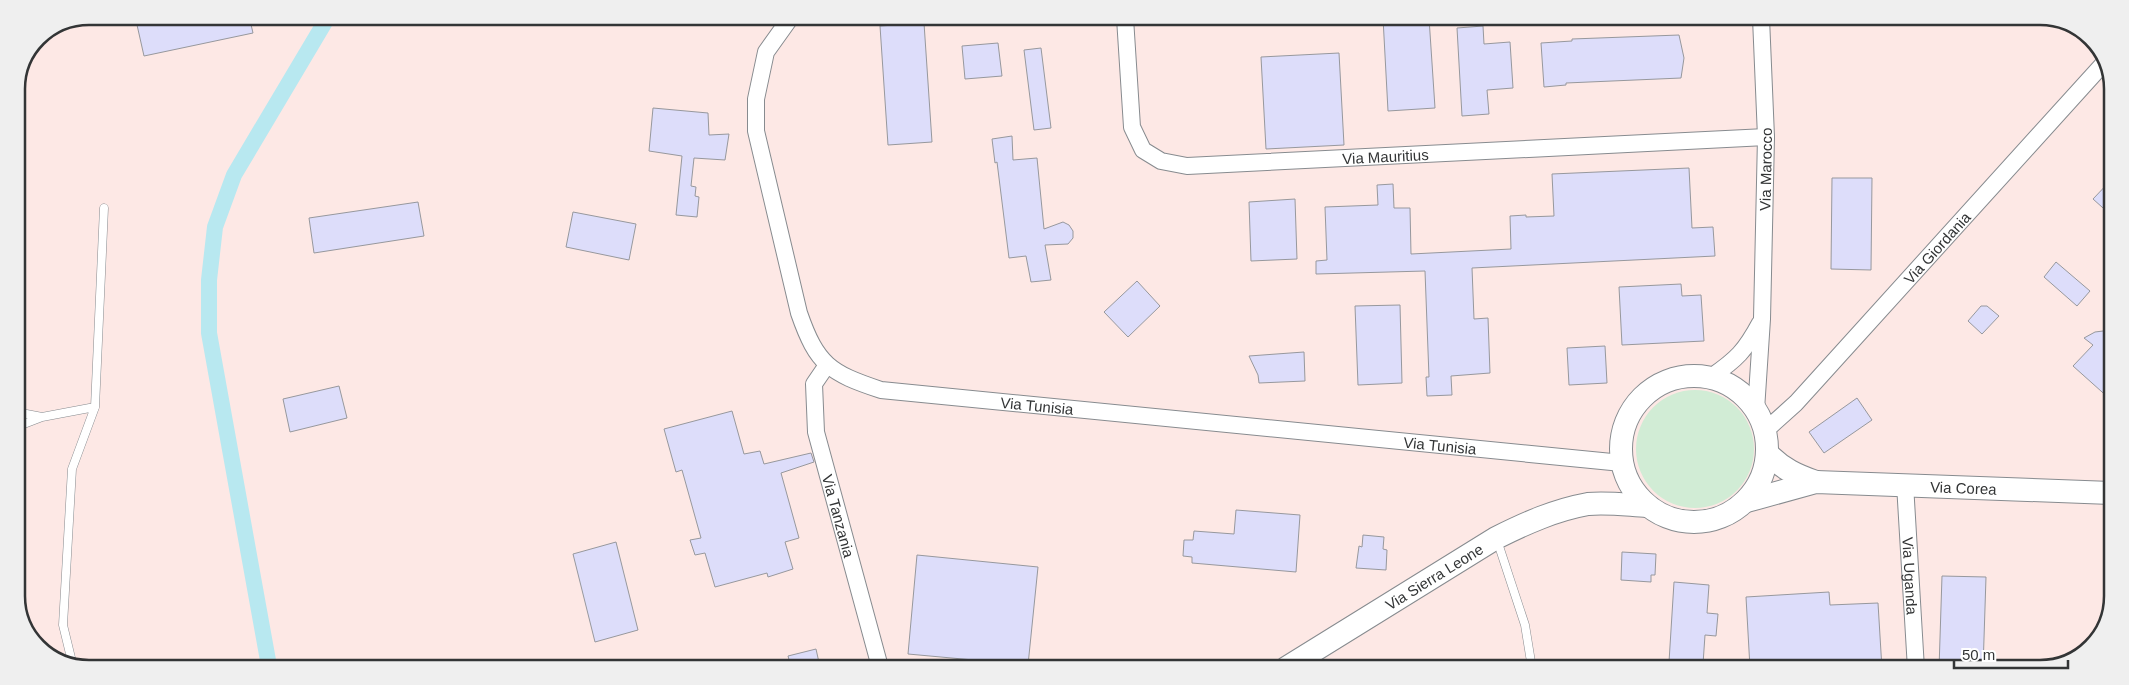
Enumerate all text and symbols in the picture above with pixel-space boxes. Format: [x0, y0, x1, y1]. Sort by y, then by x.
street label: Via Marocco [1756, 127, 1775, 211]
street label: Via Mauritius [1342, 145, 1429, 167]
street label: Via Giordania [1900, 208, 1974, 287]
street label: Via Tunisia [1000, 393, 1075, 417]
street label: Via Tunisia [1403, 433, 1478, 457]
street label: Via Tanzania [819, 472, 858, 560]
street label: Via Corea [1930, 478, 1998, 497]
street label: Via Uganda [1900, 536, 1921, 616]
street label: Via Sierra Leone [1382, 540, 1486, 613]
scale bar [1954, 638, 2068, 670]
text: 50 m [1962, 646, 1995, 663]

